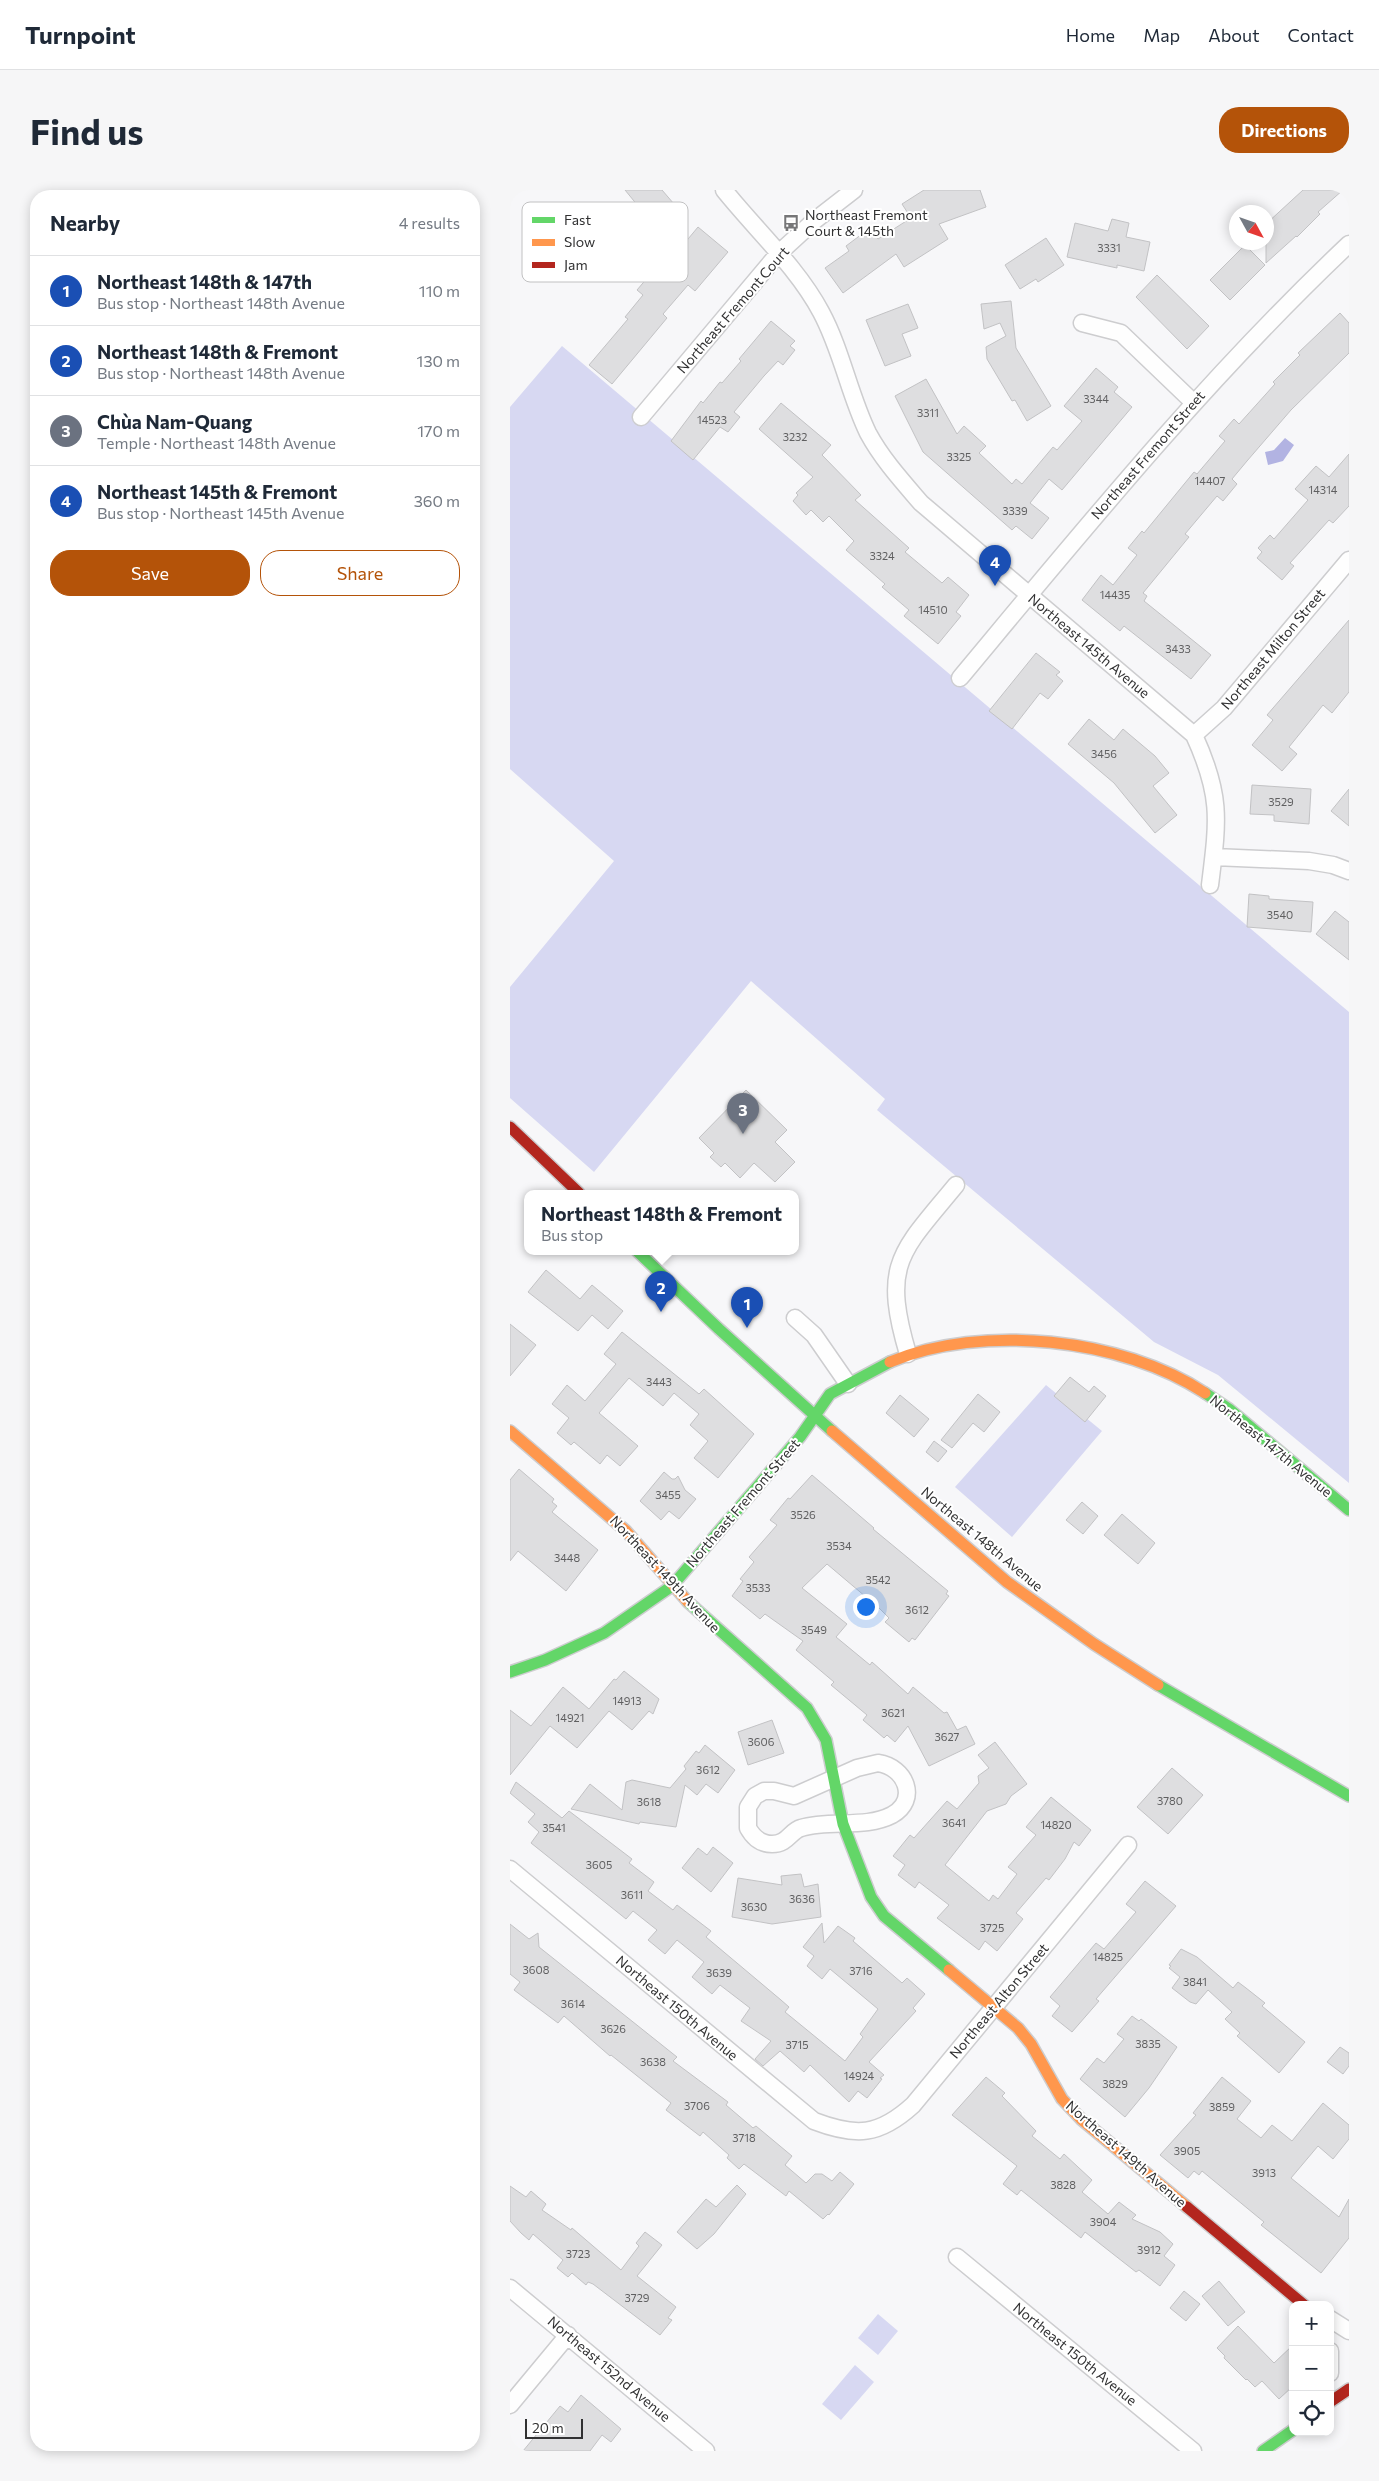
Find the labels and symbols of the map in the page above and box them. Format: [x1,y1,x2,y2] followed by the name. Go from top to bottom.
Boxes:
[522,202,688,282] legend
[1229,205,1274,250] north arrow
[805,206,928,239] place label: Northeast Fremont Court & 145th
[564,211,591,228] text: Fast
[781,213,801,233] bus stop icon: Northeast Fremont Court & 145th
[564,233,595,250] text: Slow
[1097,241,1121,254] house number: 3331
[673,243,792,377] street label: Northeast Fremont Court
[564,256,588,273] text: Jam
[1087,387,1208,522] street label: Northeast Fremont Street
[1083,392,1109,405] house number: 3344
[917,406,939,419] house number: 3311
[697,413,727,426] house number: 14523
[783,430,807,443] house number: 3232
[947,450,971,463] house number: 3325
[1195,474,1226,487] house number: 14407
[1309,483,1338,496] house number: 14314
[1002,504,1028,517] house number: 3339
[979,545,1011,586] pin: 4
[869,549,895,562] house number: 3324
[1217,585,1328,713] street label: Northeast Milton Street
[1100,588,1130,601] house number: 14435
[1025,590,1153,701] street label: Northeast 145th Avenue
[918,603,948,616] house number: 14510
[1165,642,1191,655] house number: 3433
[1091,747,1117,760] house number: 3456
[1268,795,1294,808] house number: 3529
[1267,908,1293,921] house number: 3540
[727,1093,759,1134] pin: 3
[645,1271,677,1312] pin: 2
[731,1287,763,1328] pin: 1
[646,1375,672,1388] house number: 3443
[1207,1391,1336,1500] street label: Northeast 147th Avenue
[682,1435,803,1570] street label: Northeast Fremont Street
[918,1483,1047,1595] street label: Northeast 148th Avenue
[655,1488,681,1501] house number: 3455
[790,1508,816,1521] house number: 3526
[607,1512,724,1636] street label: Northeast 149th Avenue
[826,1539,852,1552] house number: 3534
[554,1551,580,1564] house number: 3448
[865,1573,891,1586] house number: 3542
[745,1581,771,1594] house number: 3533
[853,1594,879,1620] your location
[905,1603,929,1616] house number: 3612
[801,1623,827,1636] house number: 3549
[613,1694,641,1707] house number: 14913
[881,1706,905,1719] house number: 3621
[556,1711,584,1724] house number: 14921
[935,1730,960,1743] house number: 3627
[748,1735,775,1748] house number: 3606
[696,1763,720,1776] house number: 3612
[1157,1794,1183,1807] house number: 3780
[637,1795,661,1808] house number: 3618
[942,1816,966,1829] house number: 3641
[1040,1818,1072,1831] house number: 14820
[542,1821,566,1834] house number: 3541
[586,1858,612,1871] house number: 3605
[621,1888,643,1901] house number: 3611
[789,1892,815,1905] house number: 3636
[741,1900,767,1913] house number: 3630
[980,1921,1004,1934] house number: 3725
[945,1939,1052,2062] street label: Northeast Alton Street
[1093,1950,1123,1963] house number: 14825
[613,1952,742,2064] street label: Northeast 150th Avenue
[523,1963,550,1976] house number: 3608
[849,1964,873,1977] house number: 3716
[706,1966,732,1979] house number: 3639
[1183,1975,1207,1988] house number: 3841
[561,1997,586,2010] house number: 3614
[600,2022,626,2035] house number: 3626
[1135,2037,1161,2050] house number: 3835
[785,2038,809,2051] house number: 3715
[640,2055,666,2068] house number: 3638
[844,2069,875,2082] house number: 14924
[1102,2077,1128,2090] house number: 3829
[1063,2097,1190,2210] street label: Northeast 149th Avenue
[684,2099,710,2112] house number: 3706
[1209,2100,1235,2113] house number: 3859
[732,2131,756,2144] house number: 3718
[1174,2144,1200,2157] house number: 3905
[1252,2166,1276,2179] house number: 3913
[1050,2178,1076,2191] house number: 3828
[1090,2215,1117,2228] house number: 3904
[1137,2243,1161,2256] house number: 3912
[566,2247,590,2260] house number: 3723
[625,2291,650,2304] house number: 3729
[1010,2299,1141,2409] street label: Northeast 150th Avenue
[544,2312,674,2425] street label: Northeast 152nd Avenue
[525,2416,582,2439] scale bar

